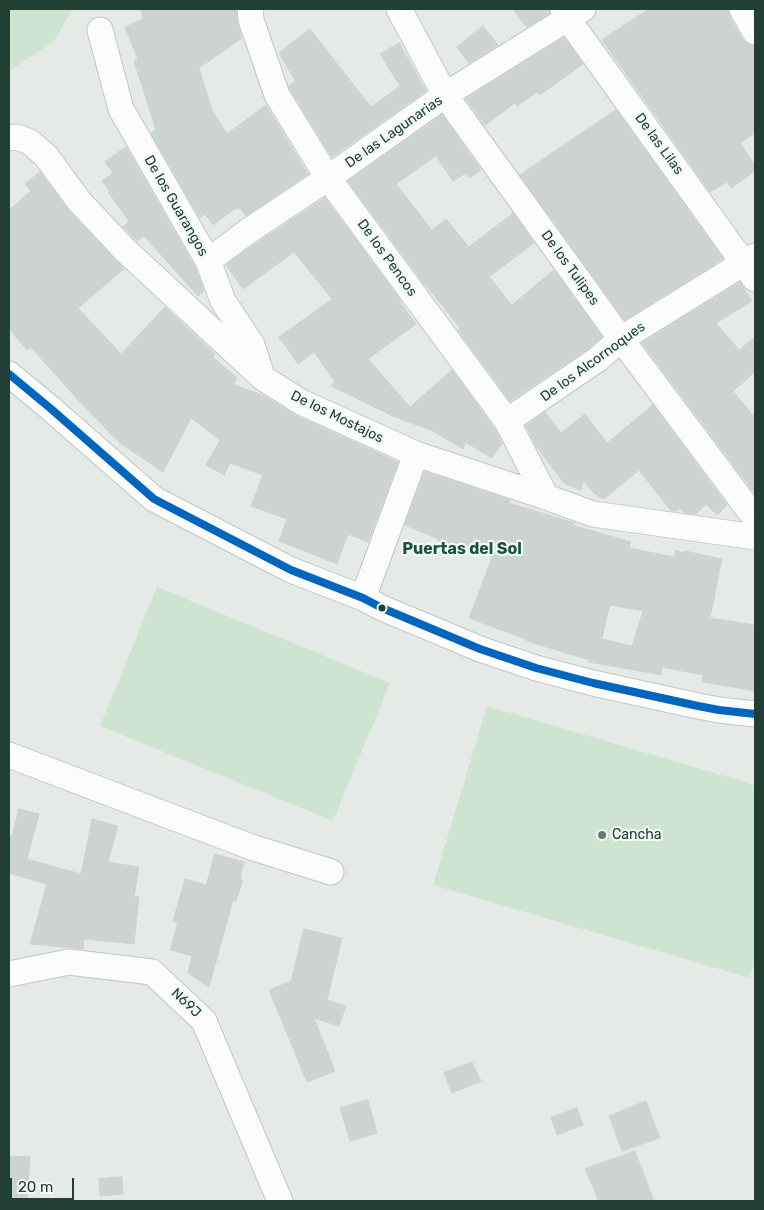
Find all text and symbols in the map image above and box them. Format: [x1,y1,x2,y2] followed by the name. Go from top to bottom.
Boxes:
[342,92,446,172] street label: De las Lagunarias
[631,110,687,178] street label: De las Lilas
[140,153,212,259] street label: De los Guarangos
[353,216,421,300] street label: De los Pencos
[537,227,603,309] street label: De los Tulipes
[537,318,649,406] street label: De los Alcornoques
[288,387,386,447] street label: De los Mostajos
[402,539,522,559] district label: Puertas del Sol
[377,603,387,613] unlabelled marker
[612,827,662,843] place label: Cancha
[596,829,608,841] marker: Cancha
[167,985,205,1021] street label: N69J
[12,1168,76,1200] scale bar
[18,1178,53,1196] text: 20 m

